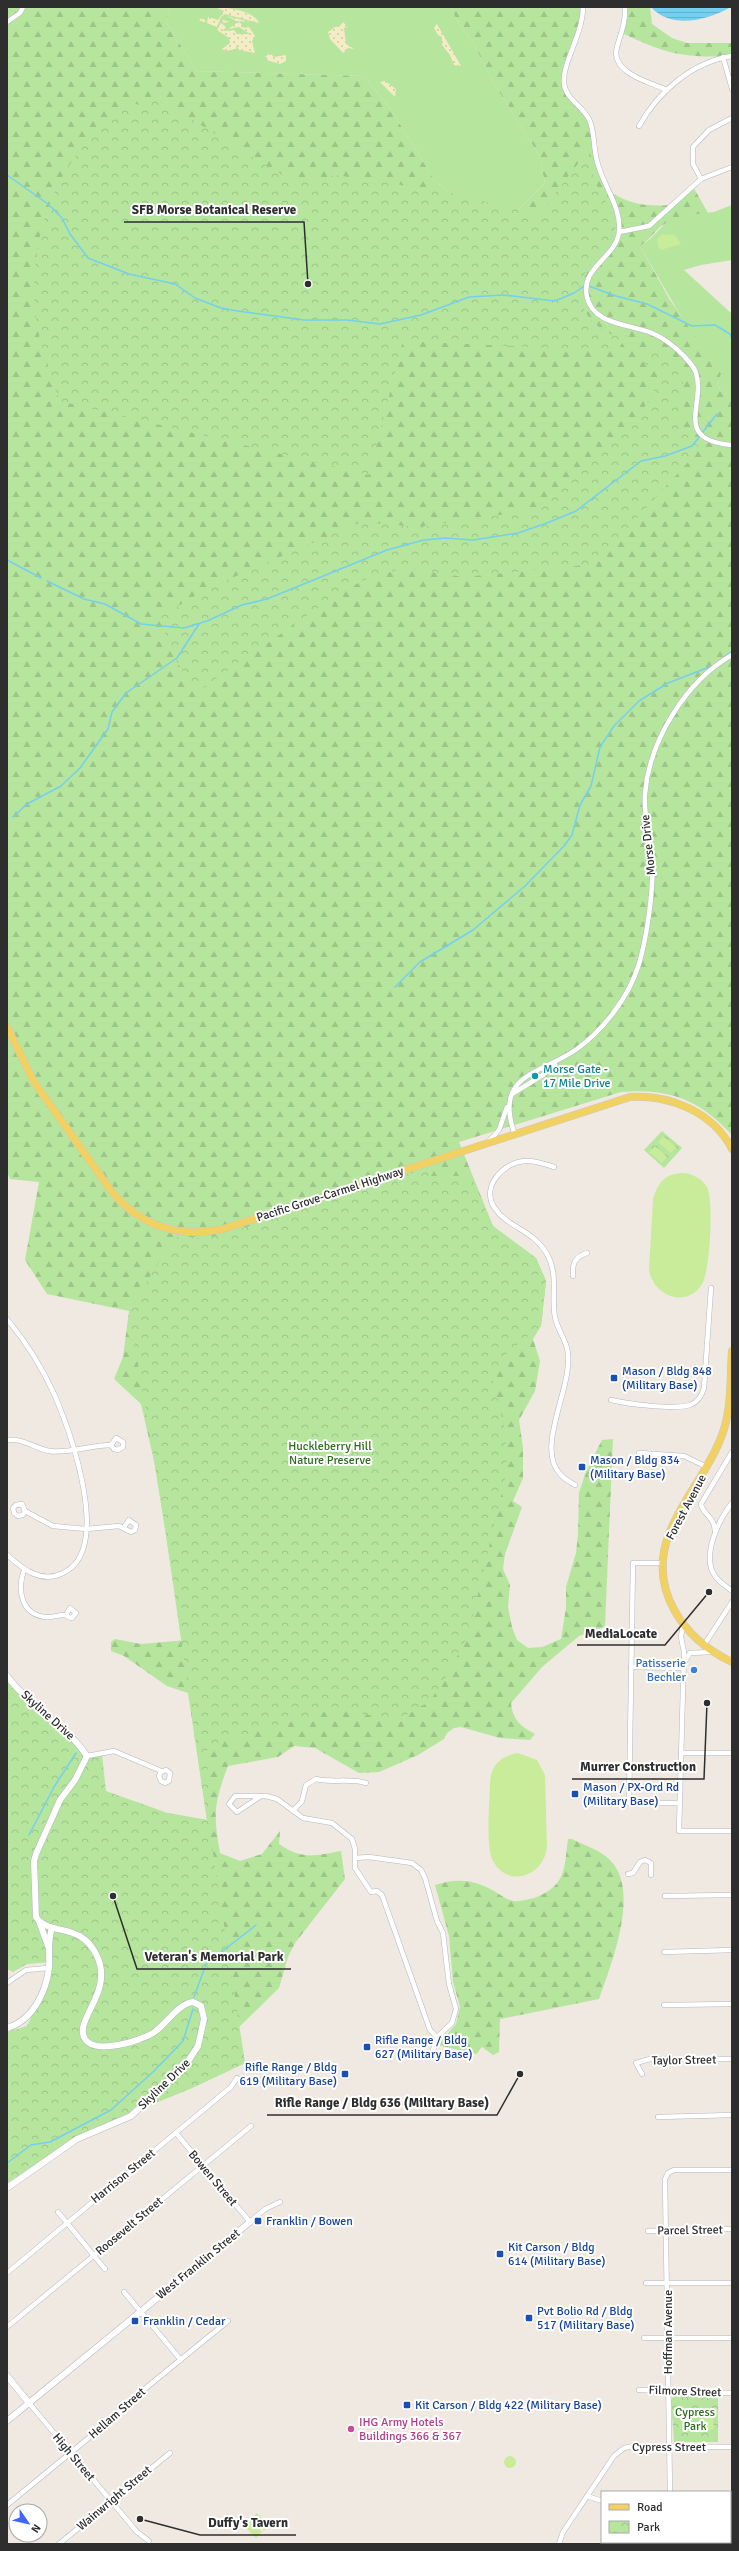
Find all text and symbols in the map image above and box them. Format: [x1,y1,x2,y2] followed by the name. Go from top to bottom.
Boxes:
[124,197,304,222] callout: SFB Morse Botanical Reserve
[132,202,297,218] text: SFB Morse Botanical Reserve
[638,814,659,876] street label: Morse Drive
[543,1062,610,1091] place label: Morse Gate - 17 Mile Drive
[530,1071,540,1081] marker: Morse Gate - 17 Mile Drive
[255,1163,406,1225] street label: Pacific Grove-Carmel Highway
[622,1364,712,1393] place label: Mason / Bldg 848 (Military Base)
[609,1373,619,1383] marker: Mason / Bldg 848 (Military Base)
[288,1439,372,1468] park label: Huckleberry Hill Nature Preserve
[590,1453,680,1482] place label: Mason / Bldg 834 (Military Base)
[577,1462,587,1472] marker: Mason / Bldg 834 (Military Base)
[663,1472,710,1543] street label: Forest Avenue
[577,1620,665,1645] callout: MediaLocate
[585,1626,658,1642] text: MediaLocate
[636,1656,687,1685] place label: Patisserie Bechler
[689,1665,699,1675] marker: Patisserie Bechler
[18,1687,78,1743] street label: Skyline Drive
[572,1754,704,1779] callout: Murrer Construction
[580,1759,696,1775] text: Murrer Construction
[583,1780,679,1809] place label: Mason / PX-Ord Rd (Military Base)
[570,1789,580,1799] marker: Mason / PX-Ord Rd (Military Base)
[137,1944,291,1969] callout: Veteran's Memorial Park
[145,1949,284,1965] text: Veteran's Memorial Park
[375,2033,473,2062] place label: Rifle Range / Bldg 627 (Military Base)
[362,2042,372,2052] marker: Rifle Range / Bldg 627 (Military Base)
[652,2052,716,2069] street label: Taylor Street
[135,2056,194,2113] street label: Skyline Drive
[240,2060,337,2089] place label: Rifle Range / Bldg 619 (Military Base)
[340,2069,350,2079] marker: Rifle Range / Bldg 619 (Military Base)
[267,2090,497,2115] callout: Rifle Range / Bldg 636 (Military Base)
[275,2095,489,2111] text: Rifle Range / Bldg 636 (Military Base)
[88,2146,159,2207] street label: Harrison Street
[185,2147,240,2209] street label: Bowen Street
[93,2194,166,2259] street label: Roosevelt Street
[266,2214,353,2229] place label: Franklin / Bowen
[253,2216,263,2226] marker: Franklin / Bowen
[657,2222,723,2239] street label: Parcel Street
[153,2226,243,2303] street label: West Franklin Street
[508,2240,606,2269] place label: Kit Carson / Bldg 614 (Military Base)
[495,2249,505,2259] marker: Kit Carson / Bldg 614 (Military Base)
[661,2290,676,2374] street label: Hoffman Avenue
[537,2304,635,2333] place label: Pvt Bolio Rd / Bldg 517 (Military Base)
[524,2313,534,2323] marker: Pvt Bolio Rd / Bldg 517 (Military Base)
[143,2314,226,2329] place label: Franklin / Cedar
[130,2316,140,2326] marker: Franklin / Cedar
[648,2383,722,2400] street label: Filmore Street
[86,2385,149,2442] street label: Hellam Street
[415,2398,602,2413] place label: Kit Carson / Bldg 422 (Military Base)
[402,2400,412,2410] marker: Kit Carson / Bldg 422 (Military Base)
[675,2405,715,2434] park label: Cypress Park
[359,2415,461,2444] place label: IHG Army Hotels Buildings 366 & 367
[346,2424,356,2434] marker: IHG Army Hotels Buildings 366 & 367
[49,2430,98,2484] street label: High Street
[632,2440,706,2455] street label: Cypress Street
[74,2463,155,2534] street label: Wainwright Street
[601,2491,731,2543] legend
[637,2500,663,2515] text: Road
[8,2503,48,2543] north arrow
[200,2510,296,2535] callout: Duffy's Tavern
[208,2515,288,2531] text: Duffy's Tavern
[637,2520,660,2535] text: Park
[28,2522,43,2535] text: N

